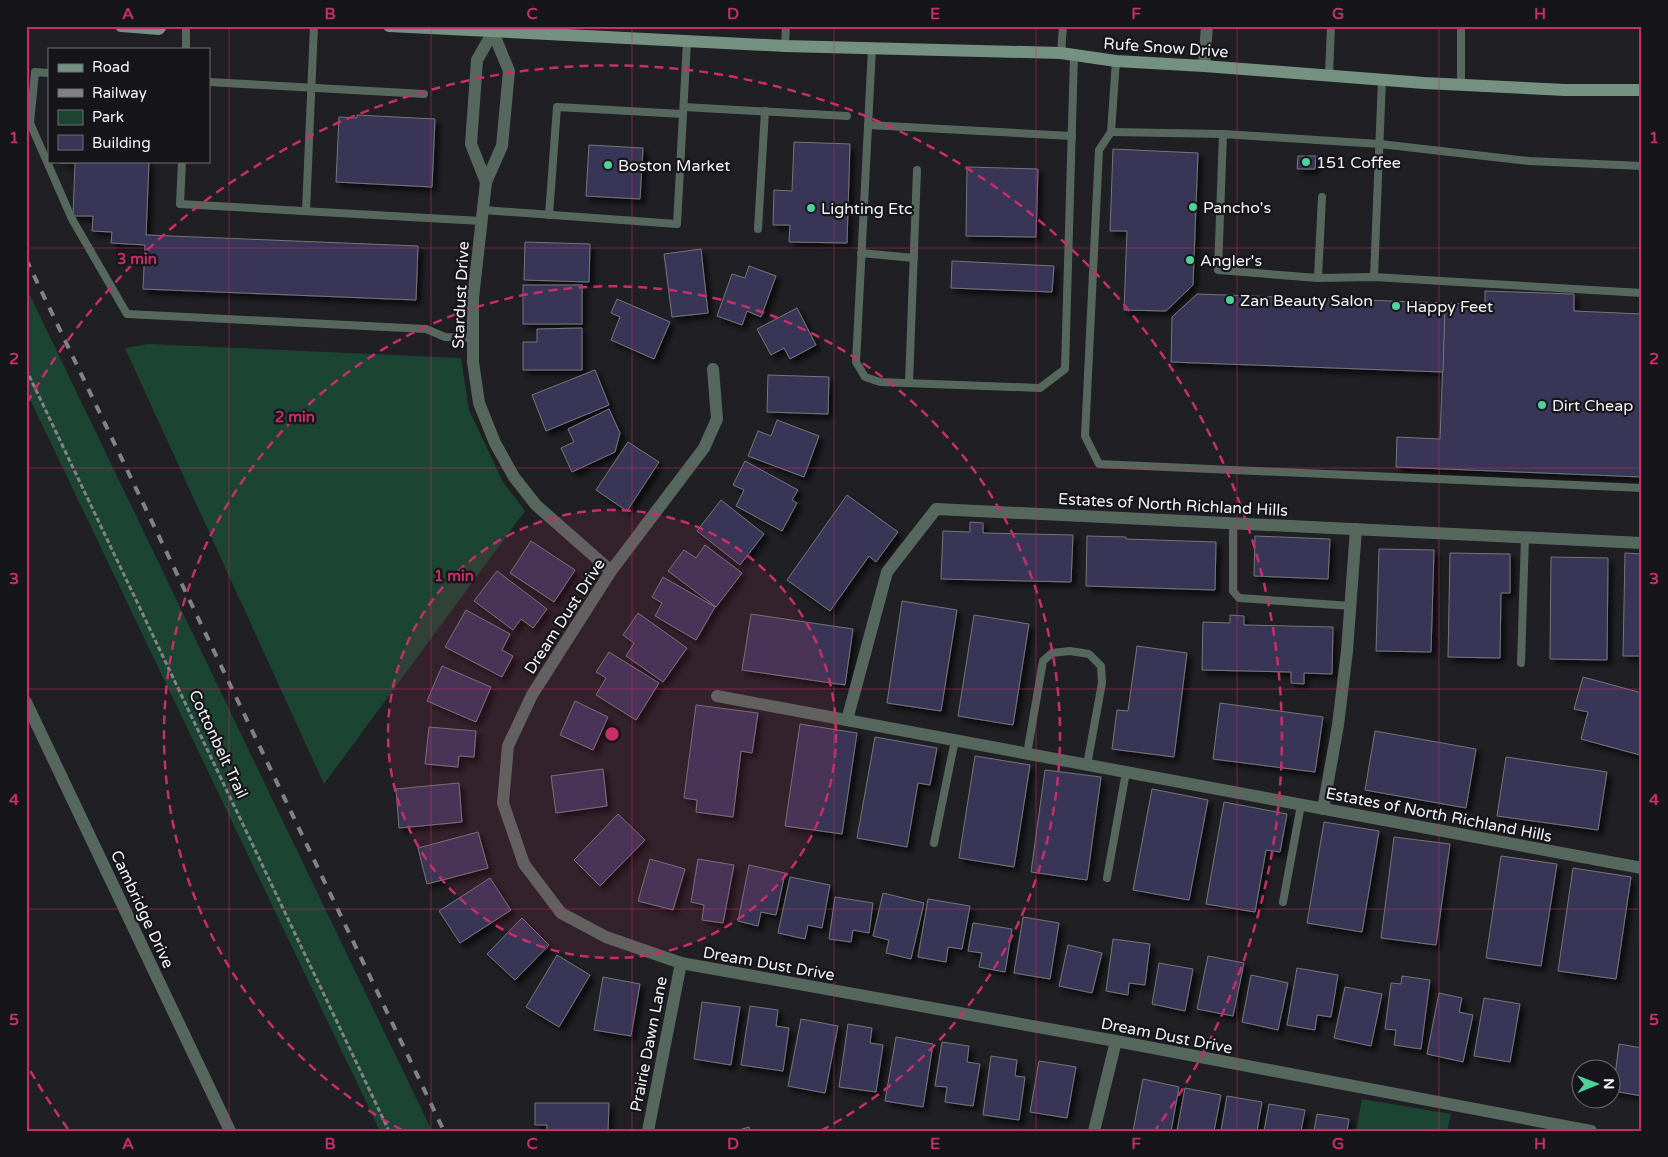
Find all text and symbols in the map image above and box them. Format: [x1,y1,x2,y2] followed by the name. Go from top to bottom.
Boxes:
[122,4,134,24] text: A
[324,4,336,24] text: B
[526,4,538,24] text: C
[727,4,739,24] text: D
[930,4,940,24] text: E
[1131,4,1141,24] text: F
[1332,4,1344,24] text: G
[1534,4,1546,24] text: H
[1103,34,1229,62] street label: Rufe Snow Drive
[48,48,210,162] legend
[92,58,130,76] text: Road
[92,84,147,102] text: Railway
[92,108,124,126] text: Park
[9,128,19,148] text: 1
[1649,128,1659,148] text: 1
[92,134,151,152] text: Building
[1316,153,1401,173] place label: 151 Coffee
[618,156,730,176] place label: Boston Market
[1300,156,1312,168] marker: 151 Coffee
[602,159,614,171] marker: Boston Market
[1203,198,1271,218] place label: Pancho's
[821,199,912,219] place label: Lighting Etc
[1187,201,1199,213] marker: Pancho's
[805,202,817,214] marker: Lighting Etc
[448,241,474,349] street label: Stardust Drive
[117,250,157,268] text: 3 min
[1200,251,1262,271] place label: Angler's
[1184,254,1196,266] marker: Angler's
[1240,291,1373,311] place label: Zan Beauty Salon
[1224,294,1236,306] marker: Zan Beauty Salon
[1406,297,1493,317] place label: Happy Feet
[1390,300,1402,312] marker: Happy Feet
[9,349,19,369] text: 2
[1649,349,1659,369] text: 2
[1552,396,1633,416] place label: Dirt Cheap
[1536,399,1548,411] marker: Dirt Cheap
[275,408,315,426] text: 2 min
[1058,489,1288,521] street label: Estates of North Richland Hills
[520,555,610,678] street label: Dream Dust Drive
[434,567,474,585] text: 1 min
[9,569,19,589] text: 3
[1649,569,1659,589] text: 3
[184,687,252,802] street label: Cottonbelt Trail
[603,725,621,743] centre of rings
[1324,783,1554,847] street label: Estates of North Richland Hills
[9,790,19,810] text: 4
[1649,790,1659,810] text: 4
[106,847,178,972] street label: Cambridge Drive
[701,943,836,985] street label: Dream Dust Drive
[626,975,672,1114] street label: Prairie Dawn Lane
[9,1010,19,1030] text: 5
[1649,1010,1659,1030] text: 5
[1099,1013,1234,1059] street label: Dream Dust Drive
[1570,1060,1620,1110] north arrow
[1600,1078,1617,1090] text: N
[122,1134,134,1154] text: A
[324,1134,336,1154] text: B
[526,1134,538,1154] text: C
[727,1134,739,1154] text: D
[930,1134,940,1154] text: E
[1131,1134,1141,1154] text: F
[1332,1134,1344,1154] text: G
[1534,1134,1546,1154] text: H

